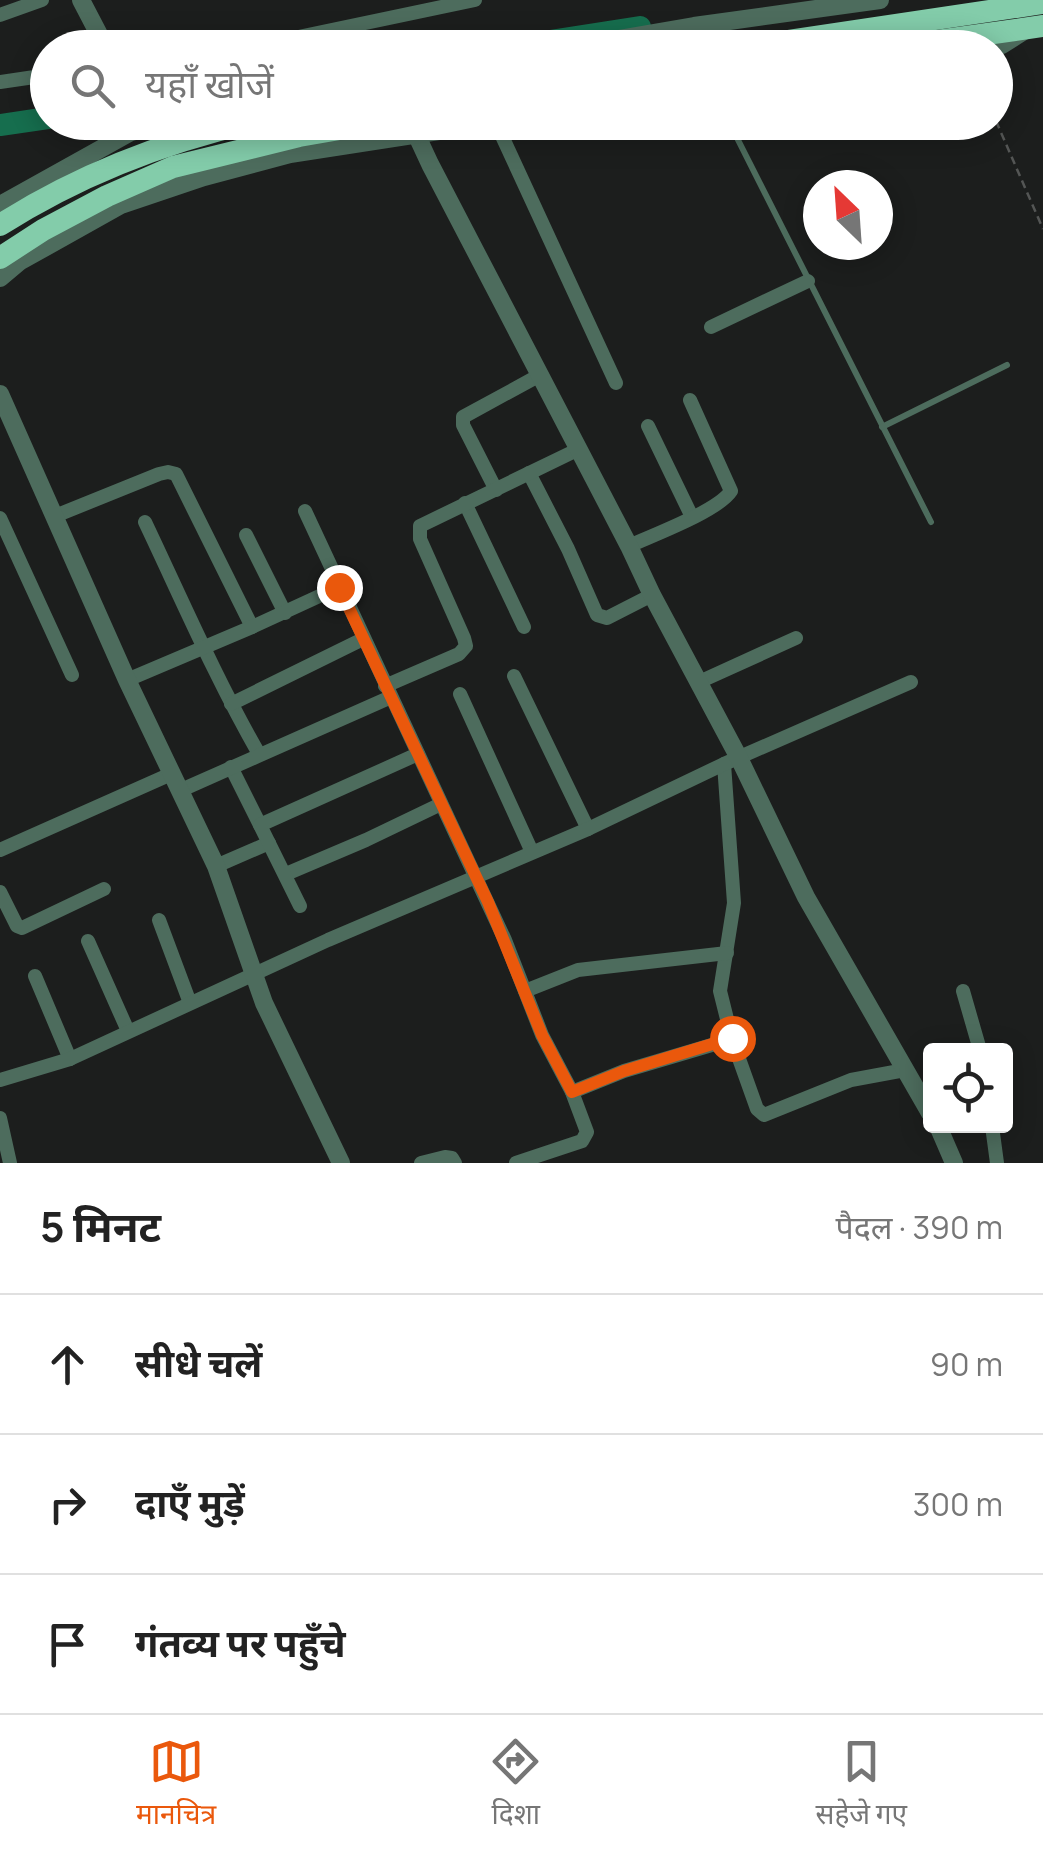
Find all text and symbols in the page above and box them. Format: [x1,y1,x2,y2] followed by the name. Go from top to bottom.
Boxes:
[30,30,1013,140] search box
[145,57,274,109] text: यहाँ खोजें
[65,58,120,113] icon: search
[803,170,893,260] north arrow
[317,565,363,611] route end
[710,1016,756,1062] route start
[923,1043,1013,1133] map controls
[923,1043,1013,1133] button: locate
[40,1197,161,1255] text: 5 मिनट
[835,1205,1003,1249] text: पैदल · 390 m
[135,1336,262,1388] text: सीधे चलें
[40,1337,95,1392] icon: ahead
[930,1342,1003,1386] text: 90 m
[135,1476,245,1528] text: दाएँ मुड़ें
[40,1477,95,1532] icon: right
[913,1482,1003,1526] text: 300 m
[135,1616,346,1668] text: गंतव्य पर पहुँचे
[40,1617,95,1672] icon: arrive
[136,1734,216,1835] tab: मानचित्र
[488,1734,543,1835] tab: दिशा
[815,1734,907,1835] tab: सहेजे गए

